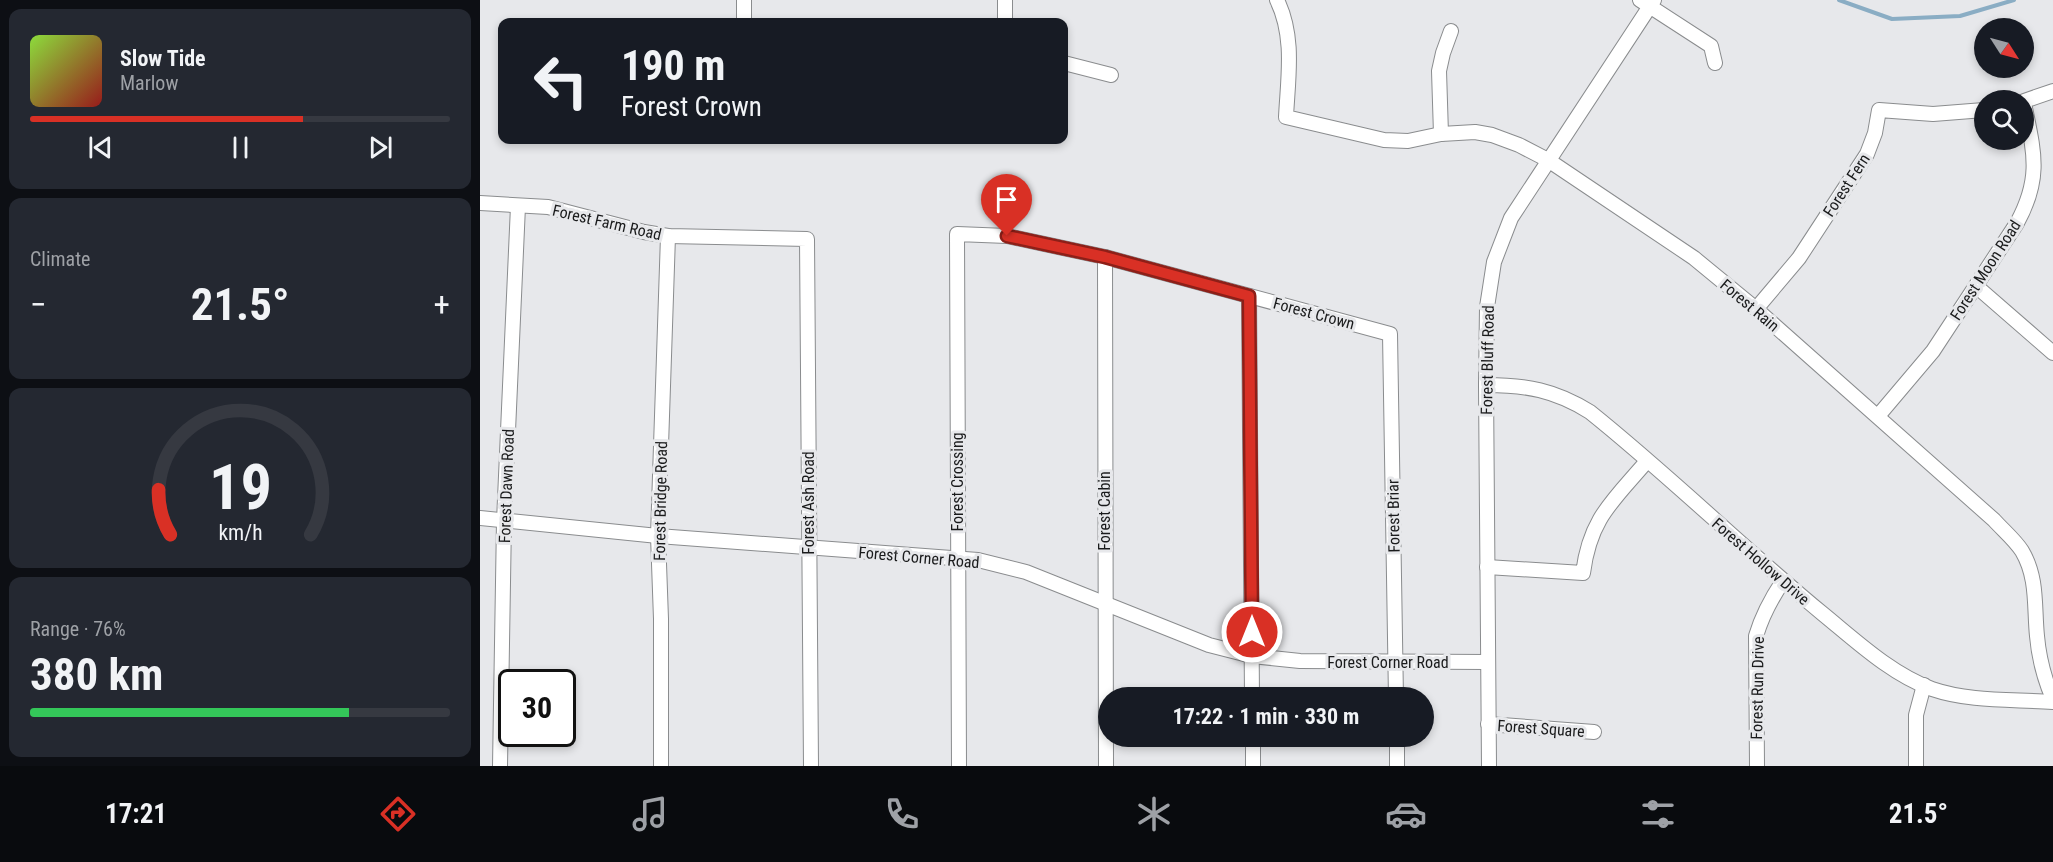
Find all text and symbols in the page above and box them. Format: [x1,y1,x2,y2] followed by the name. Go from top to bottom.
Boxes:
[1974,18,2034,78] north arrow
[1974,18,2034,150] map controls
[621,41,726,90] text: 190 m
[522,42,600,120] icon: left
[120,46,206,71] text: Slow Tide
[120,71,178,95] text: Marlow
[1974,90,2034,150] button: search
[621,91,762,123] text: Forest Crown
[84,131,117,164] icon: previous
[224,131,257,164] icon: pause
[364,131,397,164] icon: next
[1819,150,1874,220] street label: Forest Fern
[981,174,1032,236] pin
[990,183,1023,216] icon: arrive
[551,201,663,244] street label: Forest Farm Road
[1946,217,2025,324] street label: Forest Moon Road
[30,247,90,271] text: Climate
[1716,275,1783,336] street label: Forest Rain
[191,278,289,331] text: 21.5°
[30,285,47,324] text: −
[434,285,450,324] text: +
[1271,294,1357,333] street label: Forest Crown
[1477,305,1498,415] street label: Forest Bluff Road
[495,429,518,543] street label: Forest Dawn Road
[948,432,967,532] street label: Forest Crossing
[650,441,671,561] street label: Forest Bridge Road
[208,451,272,524] text: 19
[799,451,818,555] street label: Forest Ash Road
[1095,471,1114,551] street label: Forest Cabin
[1383,479,1404,553] street label: Forest Briar
[1708,514,1813,609] street label: Forest Hollow Drive
[218,520,262,545] text: km/h
[858,543,980,572] street label: Forest Corner Road
[1220,600,1284,664] position arrow
[30,617,126,641] text: Range · 76%
[1747,636,1768,740] street label: Forest Run Drive
[30,648,163,701] text: 380 km
[1327,653,1449,672] street label: Forest Corner Road
[498,669,576,747] speed limit sign: 30
[1173,704,1359,729] text: 17:22 · 1 min · 330 m
[1497,716,1585,741] street label: Forest Square
[377,793,419,835] icon: directions
[629,793,671,835] icon: music
[881,793,923,835] icon: phone
[1133,793,1175,835] icon: climate
[1385,793,1427,835] icon: car
[1637,793,1679,835] icon: filters
[105,798,167,830] text: 17:21
[1889,798,1948,830] text: 21.5°

